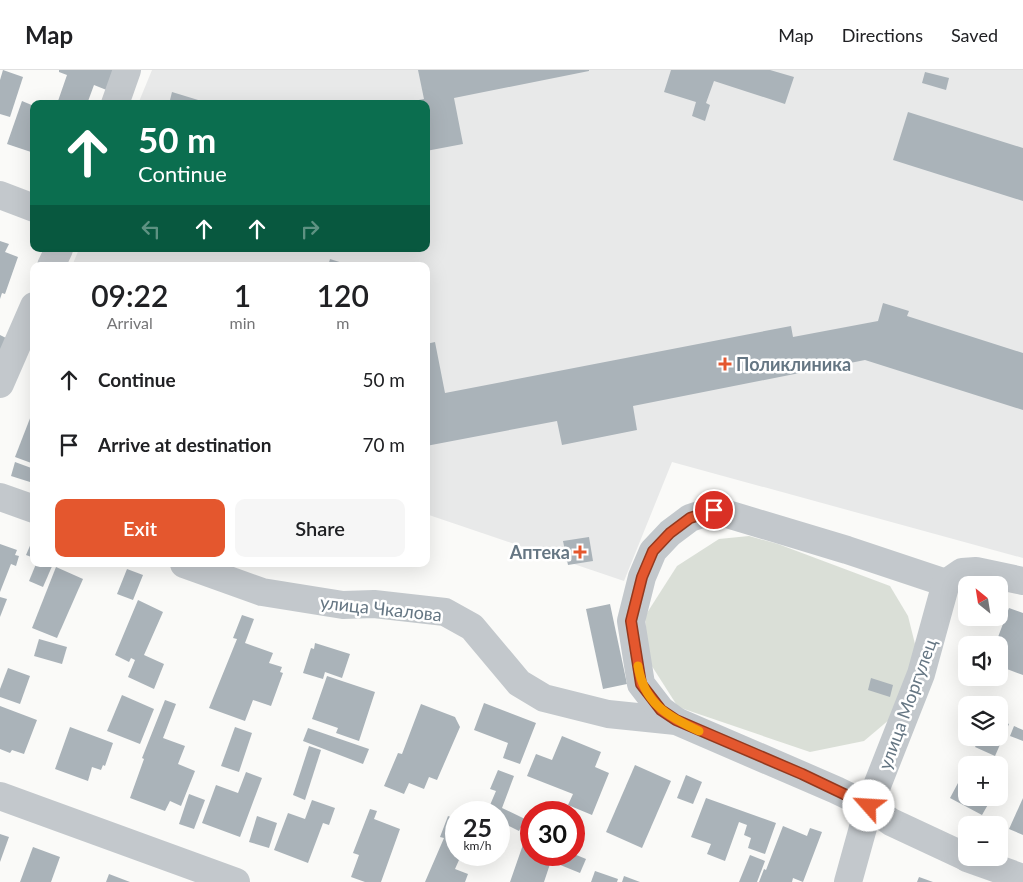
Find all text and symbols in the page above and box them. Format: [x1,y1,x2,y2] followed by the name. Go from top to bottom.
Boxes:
[25,20,73,49] text: Map
[778,24,814,46] text: Map
[842,24,923,46] text: Directions
[951,24,998,46] text: Saved
[138,118,216,160] text: 50 m
[55,120,120,185] icon: ahead
[138,160,227,187] text: Continue
[137,215,165,243] icon: left
[190,215,218,243] icon: ahead
[243,215,271,243] icon: ahead
[296,215,324,243] icon: right
[91,277,168,313] text: 09:22
[234,277,251,313] text: 1
[317,277,369,313] text: 120
[107,313,153,332] text: Arrival
[230,313,255,332] text: min
[336,313,349,332] text: m
[736,353,851,375] place label: Поликлиника
[718,357,732,371] marker: Поликлиника
[55,366,83,394] icon: ahead
[98,368,176,391] text: Continue
[362,368,405,391] text: 50 m
[55,431,83,459] icon: arrive
[98,433,271,456] text: Arrive at destination
[362,433,405,456] text: 70 m
[693,489,735,531] pin
[700,496,728,524] icon: arrive
[55,499,225,557] button: Exit
[235,499,405,557] button: Share
[509,541,570,563] place label: Аптека
[574,546,586,558] marker: Аптека
[958,576,1008,626] north arrow
[958,576,1008,866] map controls
[319,591,443,625] street label: улица Чкалова
[873,636,941,772] street label: улица Моргулец
[958,636,1008,686] button: sound
[958,696,1008,746] button: layers
[958,756,1008,806] button: +
[842,779,894,831] position arrow
[520,801,585,866] speed limit sign: 30
[463,812,492,842] text: 25
[958,816,1008,866] button: −
[463,838,492,853] text: km/h

